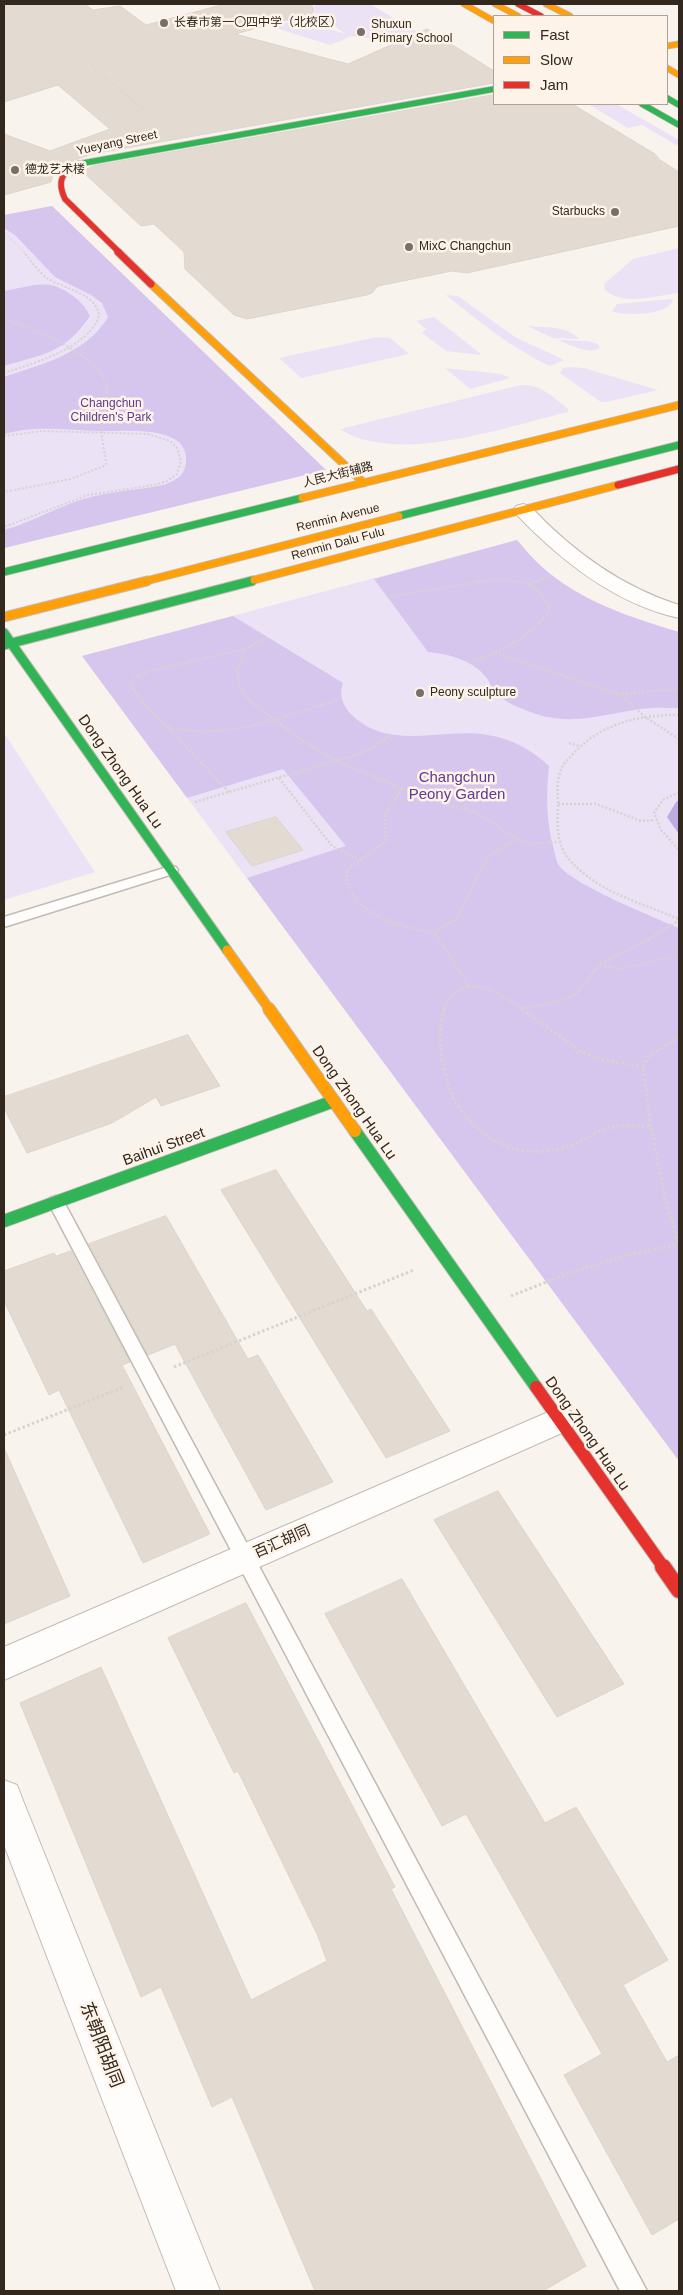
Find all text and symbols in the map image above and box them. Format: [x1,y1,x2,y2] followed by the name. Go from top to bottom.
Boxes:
[493,15,668,105] legend
[174,16,342,30] place label: 长春市第一〇四中学（北校区）
[158,17,170,29] marker: 长春市第一〇四中学（北校区）
[371,18,452,46] place label: Shuxun Primary School
[355,26,367,38] marker: Shuxun Primary School
[540,26,569,43] text: Fast
[540,51,573,68] text: Slow
[540,76,568,93] text: Jam
[75,127,159,159] street label: Yueyang Street
[25,163,85,177] place label: 德龙艺术楼
[9,164,21,176] marker: 德龙艺术楼
[552,205,605,219] place label: Starbucks
[609,206,621,218] marker: Starbucks
[419,240,511,254] place label: MixC Changchun
[403,241,415,253] marker: MixC Changchun
[71,397,151,425] park label: Changchun Children's Park
[301,459,375,491] street label: 人民大街辅路
[295,501,381,535] street label: Renmin Avenue
[290,525,386,563] street label: Renmin Dalu Fulu
[430,686,516,700] place label: Peony sculpture
[414,687,426,699] marker: Peony sculpture
[74,712,166,832] street label: Dong Zhong Hua Lu
[409,769,505,804] park label: Changchun Peony Garden
[308,1043,400,1163] street label: Dong Zhong Hua Lu
[121,1124,207,1170] street label: Baihui Street
[541,1374,633,1494] street label: Dong Zhong Hua Lu
[251,1522,313,1562] street label: 百汇胡同
[75,1999,127,2091] street label: 东朝阳胡同

